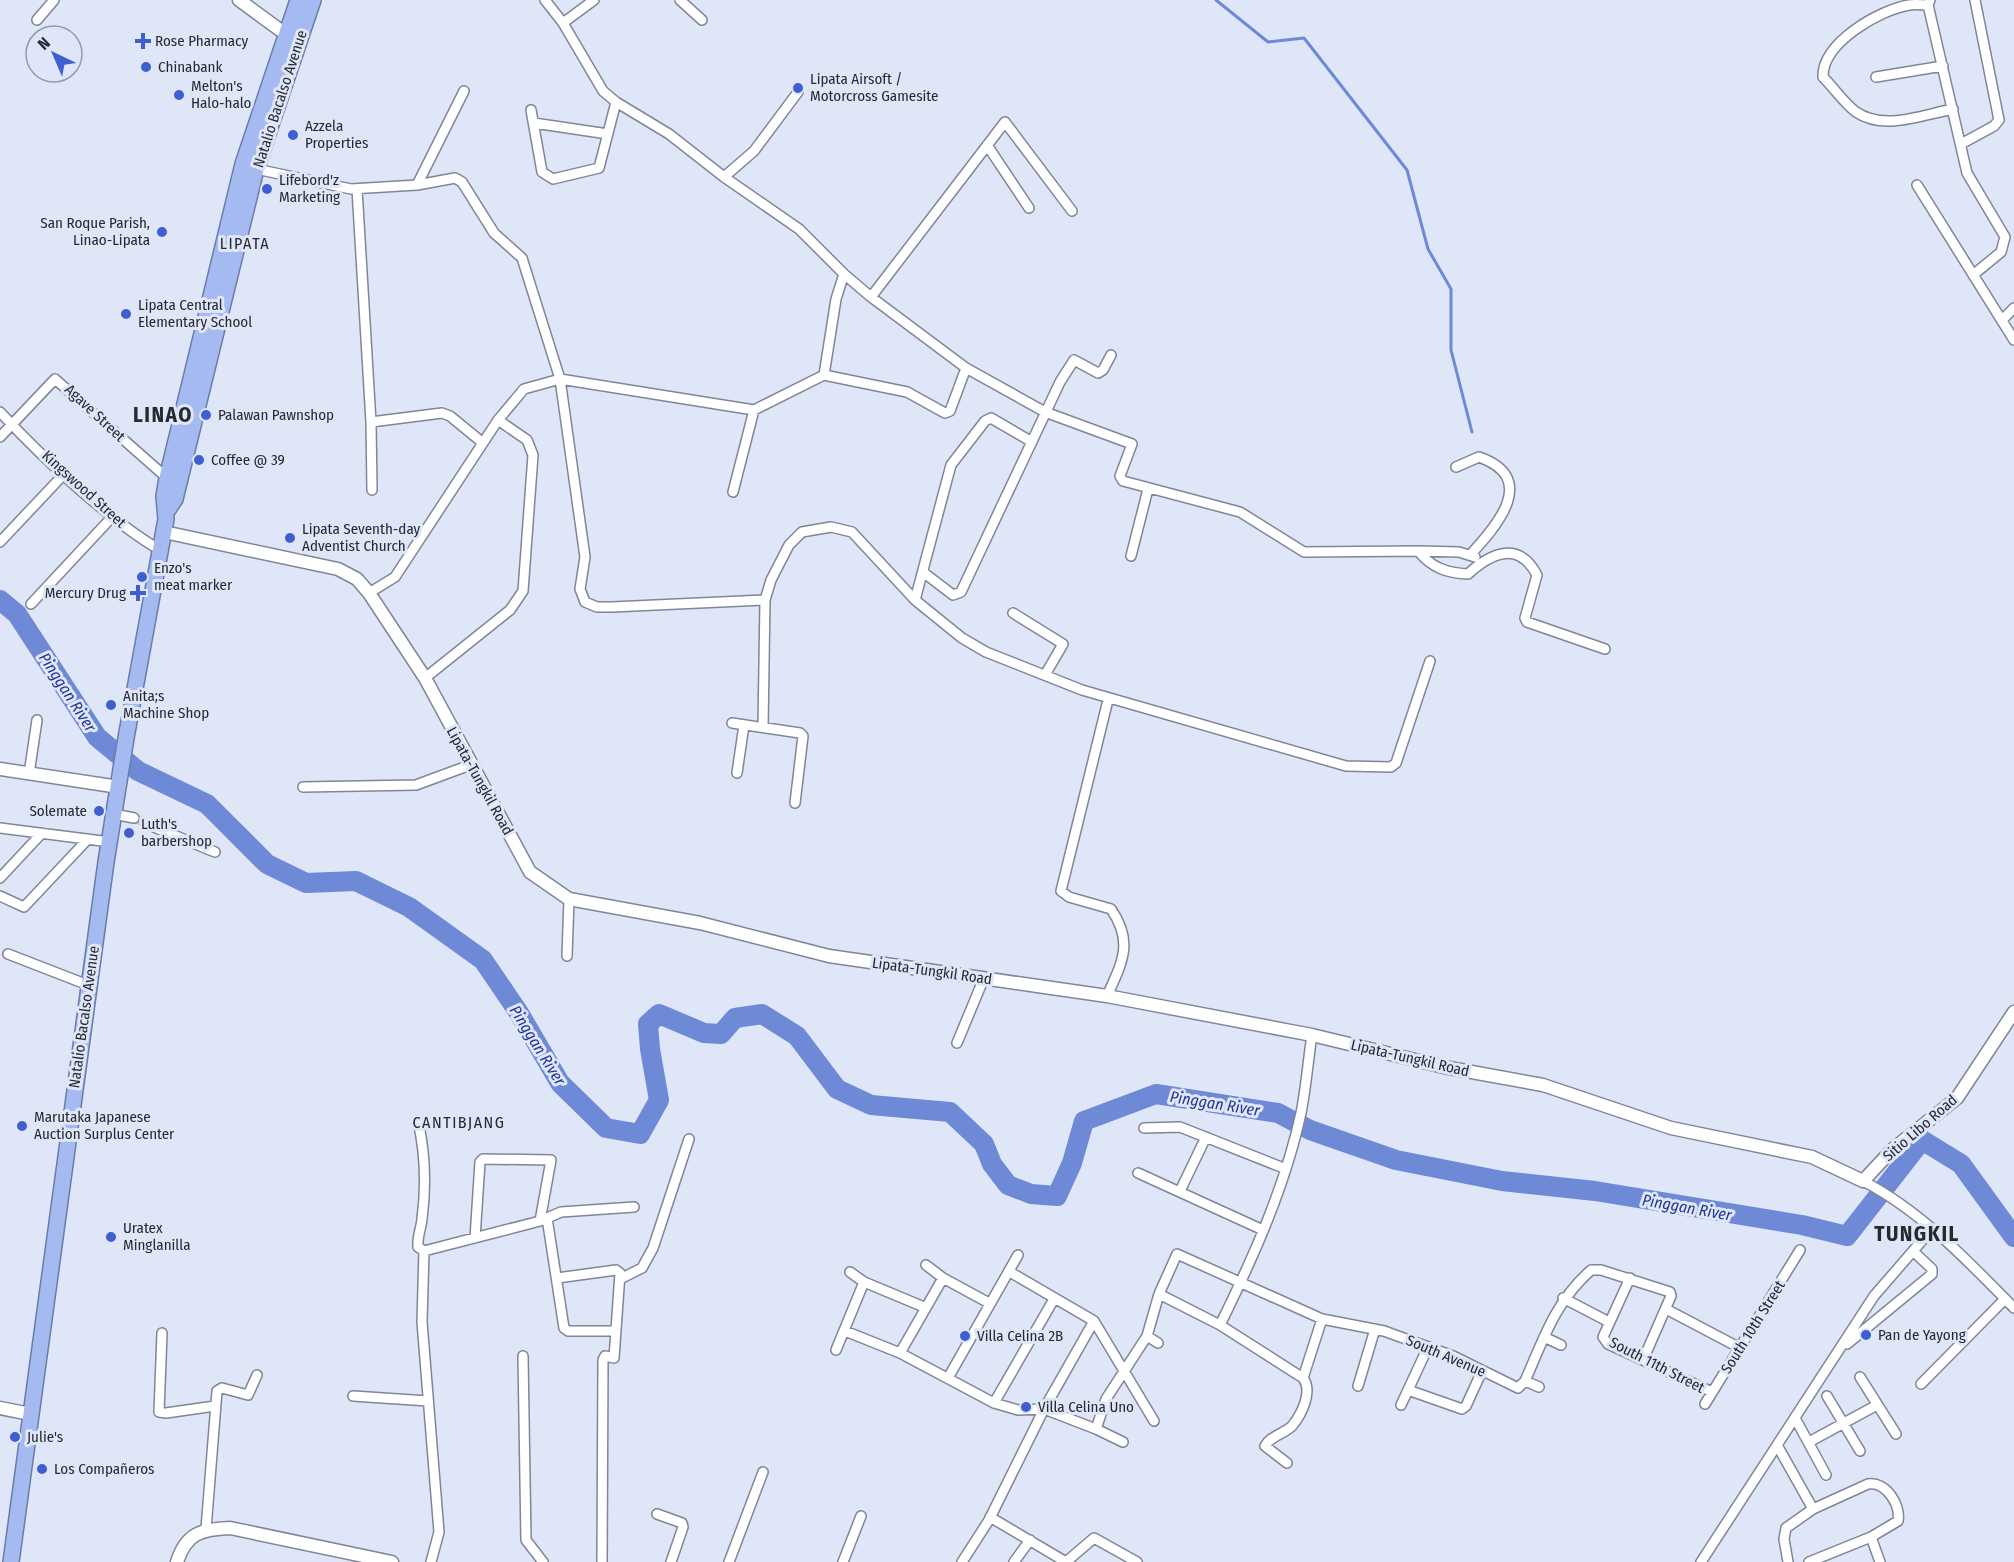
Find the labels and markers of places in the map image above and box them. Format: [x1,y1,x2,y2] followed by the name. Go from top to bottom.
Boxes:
[155,32,249,50] place label: Rose Pharmacy
[136,34,150,48] marker: Rose Pharmacy
[158,58,223,76] place label: Chinabank
[139,60,153,74] marker: Chinabank
[810,70,938,105] place label: Lipata Airsoft / Motorcross Gamesite
[191,77,252,112] place label: Melton's Halo-halo
[791,81,805,95] marker: Lipata Airsoft / Motorcross Gamesite
[172,88,186,102] marker: Melton's Halo-halo
[305,117,368,152] place label: Azzela Properties
[286,128,300,142] marker: Azzela Properties
[279,171,340,206] place label: Lifebord'z Marketing
[260,182,274,196] marker: Lifebord'z Marketing
[40,214,150,249] place label: San Roque Parish, Linao-Lipata
[155,225,169,239] marker: San Roque Parish, Linao-Lipata
[138,296,252,331] place label: Lipata Central Elementary School
[119,307,133,321] marker: Lipata Central Elementary School
[218,406,334,424] place label: Palawan Pawnshop
[199,408,213,422] marker: Palawan Pawnshop
[211,451,285,469] place label: Coffee @ 39
[192,453,206,467] marker: Coffee @ 39
[302,520,421,555] place label: Lipata Seventh-day Adventist Church
[283,531,297,545] marker: Lipata Seventh-day Adventist Church
[154,559,233,594] place label: Enzo's meat marker
[135,570,149,584] marker: Enzo's meat marker
[45,584,126,602] place label: Mercury Drug
[131,586,145,600] marker: Mercury Drug
[123,687,209,722] place label: Anita;s Machine Shop
[104,698,118,712] marker: Anita;s Machine Shop
[29,802,87,820] place label: Solemate
[92,804,106,818] marker: Solemate
[141,815,212,850] place label: Luth's barbershop
[122,826,136,840] marker: Luth's barbershop
[34,1108,175,1143] place label: Marutaka Japanese Auction Surplus Center
[15,1119,29,1133] marker: Marutaka Japanese Auction Surplus Center
[123,1219,191,1254] place label: Uratex Minglanilla
[104,1230,118,1244] marker: Uratex Minglanilla
[1878,1326,1966,1344] place label: Pan de Yayong
[977,1327,1063,1345] place label: Villa Celina 2B
[1859,1328,1873,1342] marker: Pan de Yayong
[958,1329,972,1343] marker: Villa Celina 2B
[1038,1398,1134,1416] place label: Villa Celina Uno
[1019,1400,1033,1414] marker: Villa Celina Uno
[27,1428,63,1446] place label: Julie's
[8,1430,22,1444] marker: Julie's
[54,1460,155,1478] place label: Los Compañeros
[35,1462,49,1476] marker: Los Compañeros

